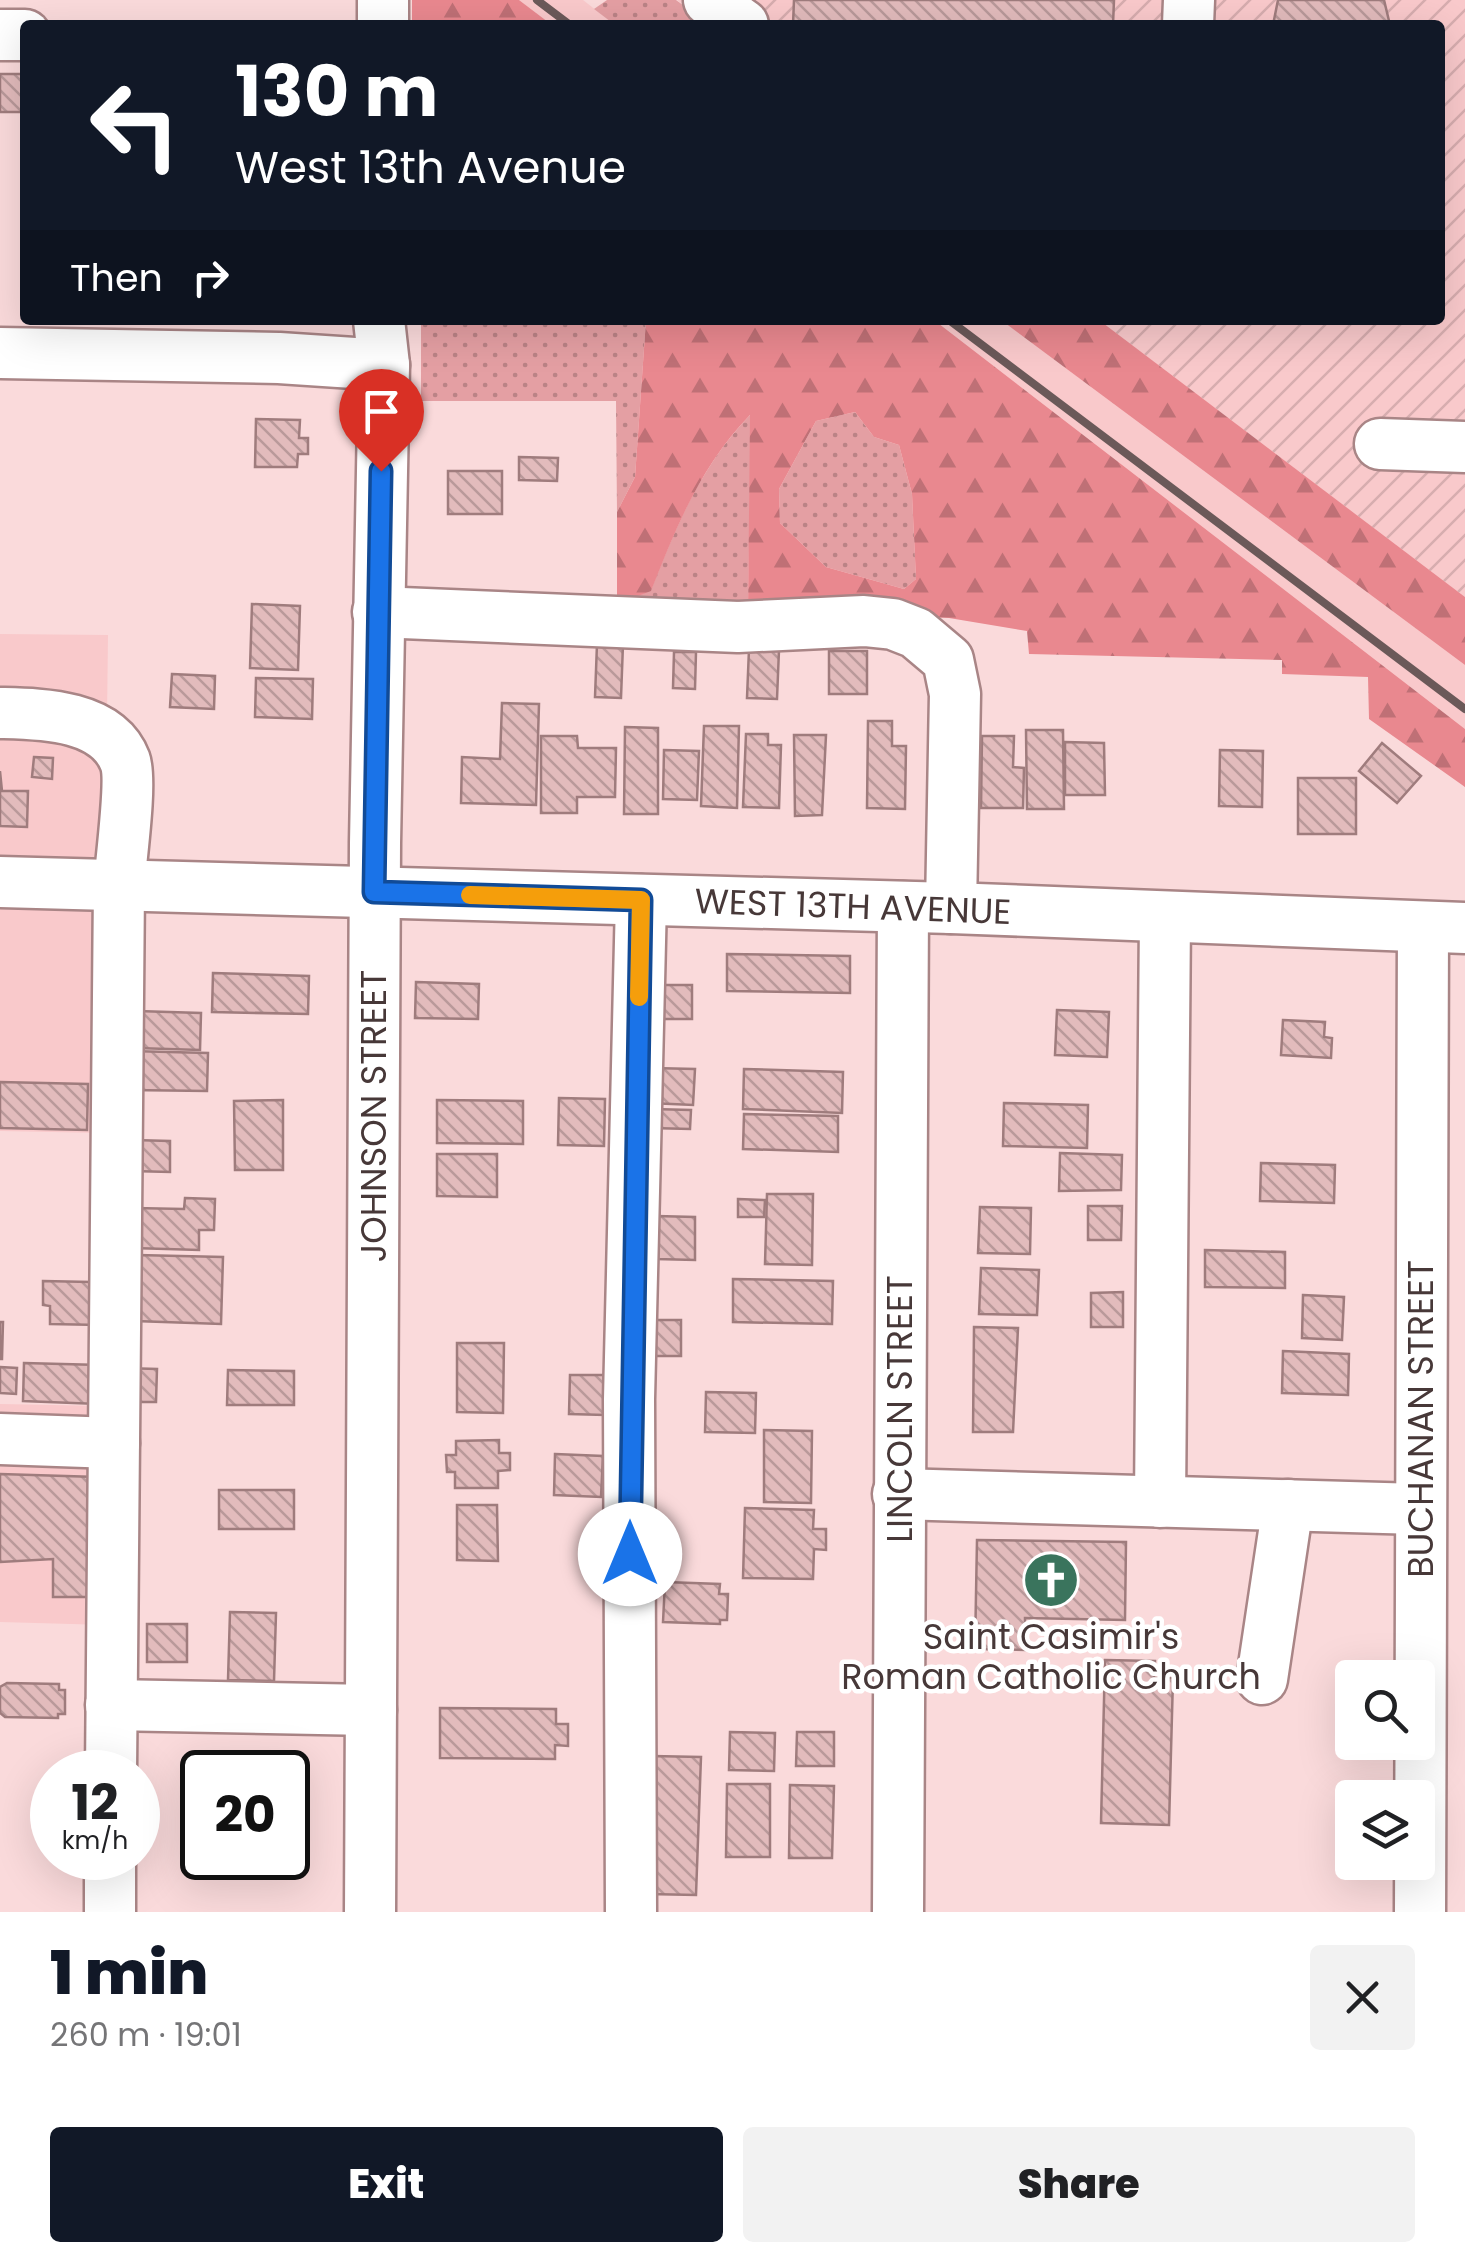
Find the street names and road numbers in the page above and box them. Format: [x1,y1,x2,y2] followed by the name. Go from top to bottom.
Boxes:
[694,876,1012,936] street label: WEST 13TH AVENUE
[349,970,398,1262] street label: JOHNSON STREET
[1396,1260,1445,1578] street label: BUCHANAN STREET
[875,1275,924,1543] street label: LINCOLN STREET

